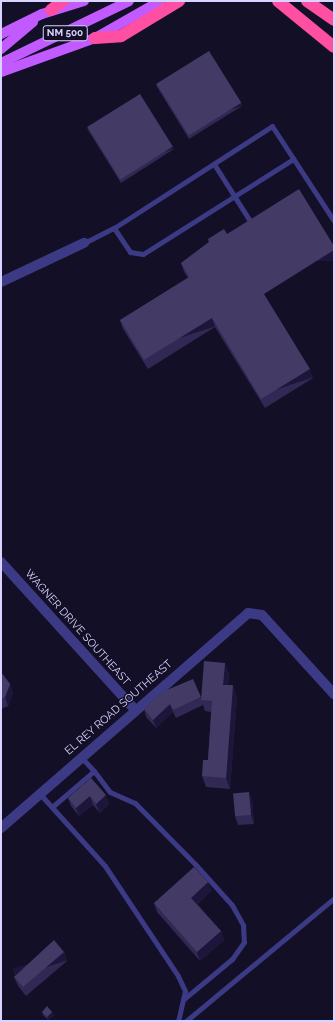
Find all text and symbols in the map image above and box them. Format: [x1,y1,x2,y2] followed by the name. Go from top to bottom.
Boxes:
[42,25,88,41] road number: NM 500
[21,567,133,689] street label: WAGNER DRIVE SOUTHEAST
[62,658,176,758] street label: EL REY ROAD SOUTHEAST

